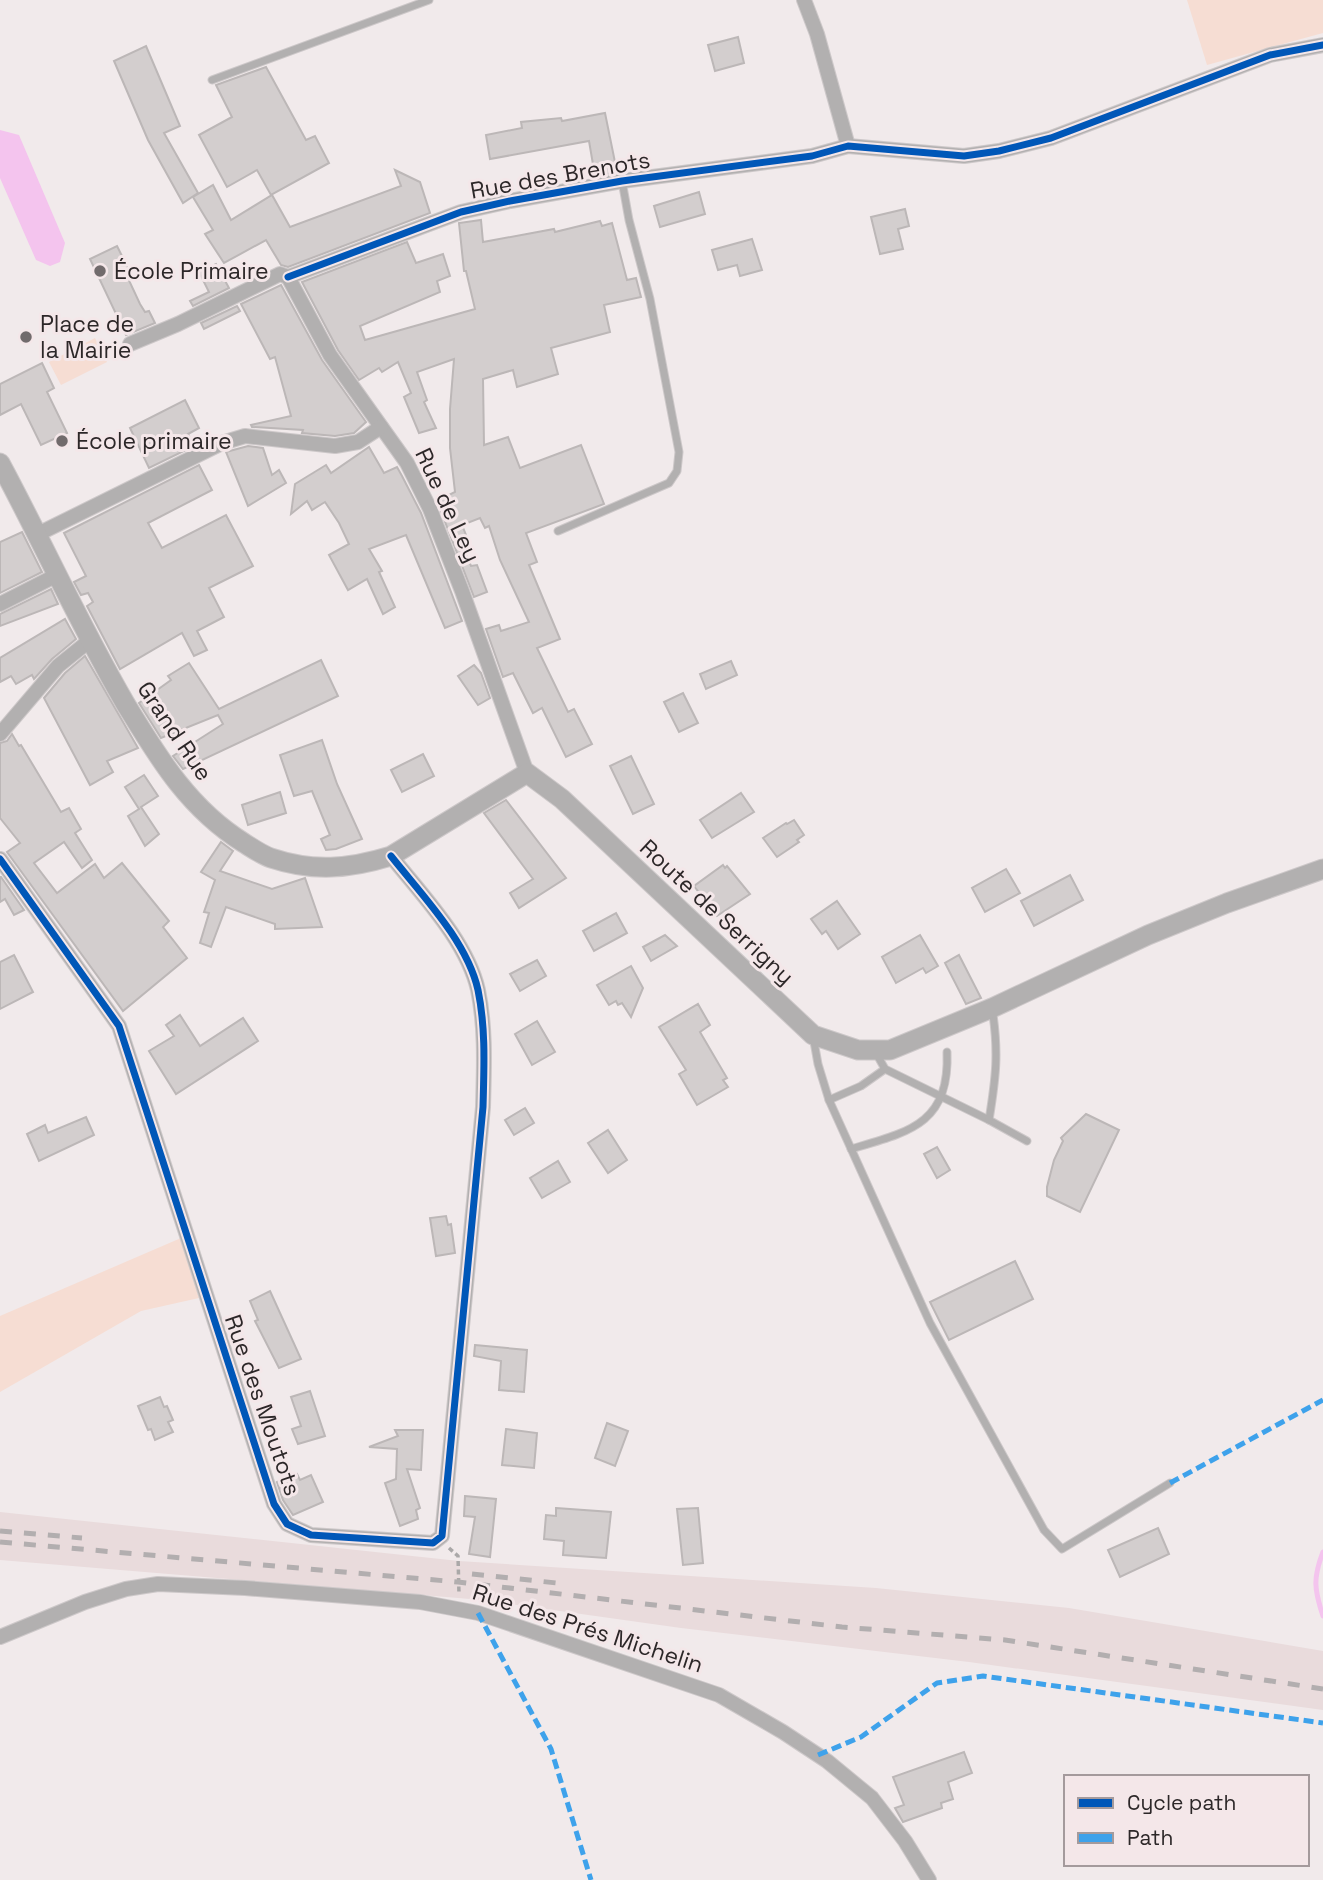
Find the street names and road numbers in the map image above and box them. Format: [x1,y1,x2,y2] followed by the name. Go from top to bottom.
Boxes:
[468,144,652,206] street label: Rue des Brenots
[408,443,488,567] street label: Rue de Ley
[131,675,219,787] street label: Grand Rue
[634,833,800,991] street label: Route de Serrigny
[218,1311,308,1499] street label: Rue des Moutots
[469,1577,707,1679] street label: Rue des Prés Michelin

